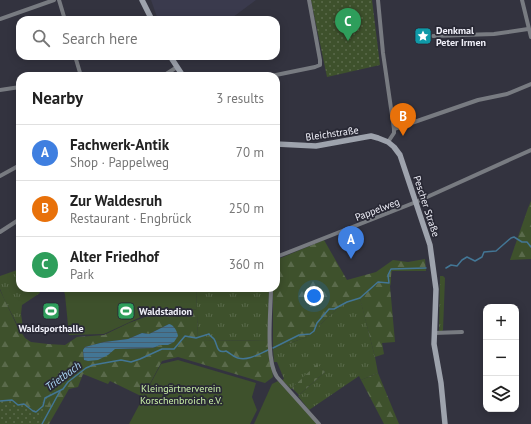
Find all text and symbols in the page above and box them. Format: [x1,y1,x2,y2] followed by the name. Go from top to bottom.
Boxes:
[335,8,361,41] pin: C
[16,16,280,60] search box
[436,24,486,49] place label: Denkmal Peter Irmen
[413,26,433,46] place icon: Denkmal Peter Irmen
[30,27,52,49] icon: search
[62,29,138,48] text: Search here
[32,87,83,109] text: Nearby
[216,90,264,107] text: 3 results
[390,103,416,136] pin: B
[305,123,359,144] street label: Bleichstraße
[70,135,169,154] text: Fachwerk-Antik
[41,144,49,161] text: A
[236,144,264,161] text: 70 m
[70,154,169,171] text: Shop · Pappelweg
[410,174,443,238] street label: Pescher Straße
[70,191,162,210] text: Zur Waldesruh
[353,195,401,224] street label: Pappelweg
[41,200,49,217] text: B
[229,200,264,217] text: 250 m
[70,210,191,227] text: Restaurant · Engbrück
[338,226,364,259] pin: A
[70,247,159,266] text: Alter Friedhof
[41,256,49,273] text: C
[229,256,264,273] text: 360 m
[70,266,94,283] text: Park
[304,286,324,306] your location
[41,301,61,321] sports icon: Waldsporthalle
[116,301,136,321] sports icon: Waldstadion
[483,304,519,412] map controls
[483,304,519,340] button: +
[139,305,192,318] place label: Waldstadion
[18,322,84,335] place label: Waldsporthalle
[483,340,519,376] button: −
[42,358,84,394] water label: Trietbach
[483,376,519,412] button: layers
[140,382,222,407] park label: Kleingärtnerverein Korschenbroich e.V.

